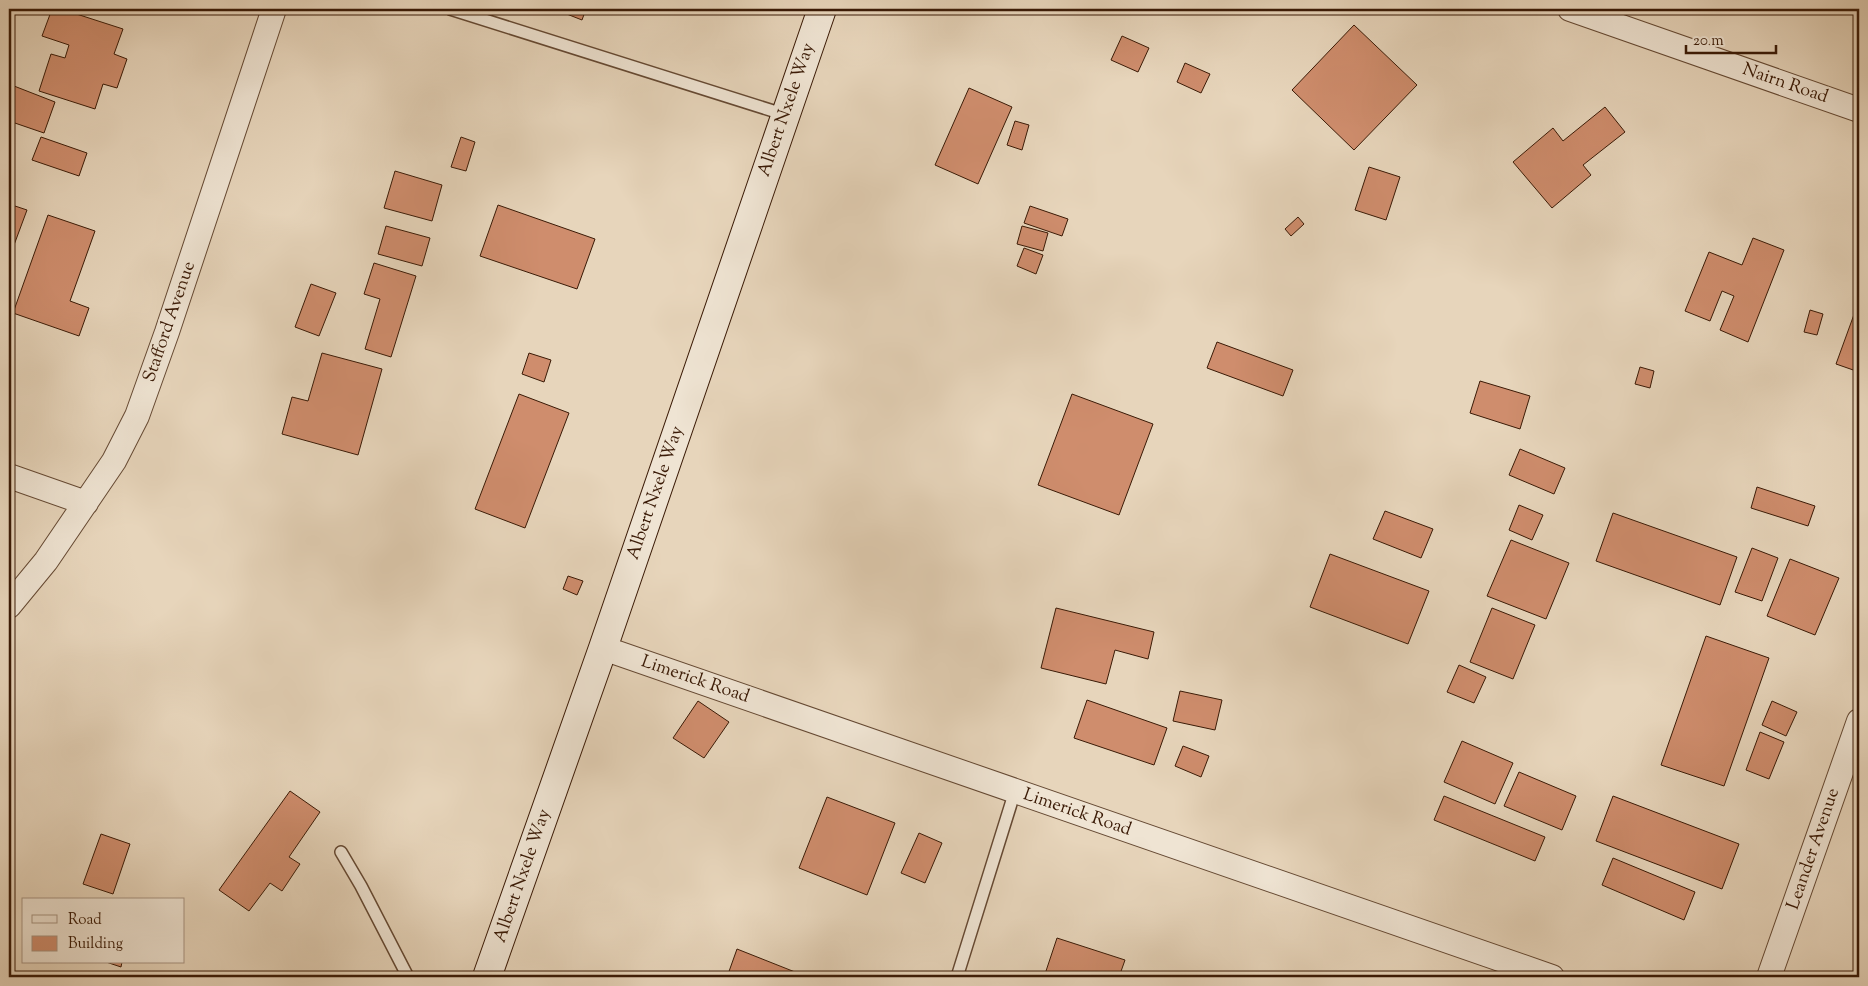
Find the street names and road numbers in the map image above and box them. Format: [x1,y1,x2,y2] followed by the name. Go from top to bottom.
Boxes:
[752,40,822,180] street label: Albert Nxele Way
[1739,57,1831,111] street label: Nairn Road
[137,258,203,386] street label: Stafford Avenue
[621,423,691,563] street label: Albert Nxele Way
[637,649,753,711] street label: Limerick Road
[1019,782,1135,844] street label: Limerick Road
[1781,785,1847,913] street label: Leander Avenue
[488,806,558,946] street label: Albert Nxele Way

